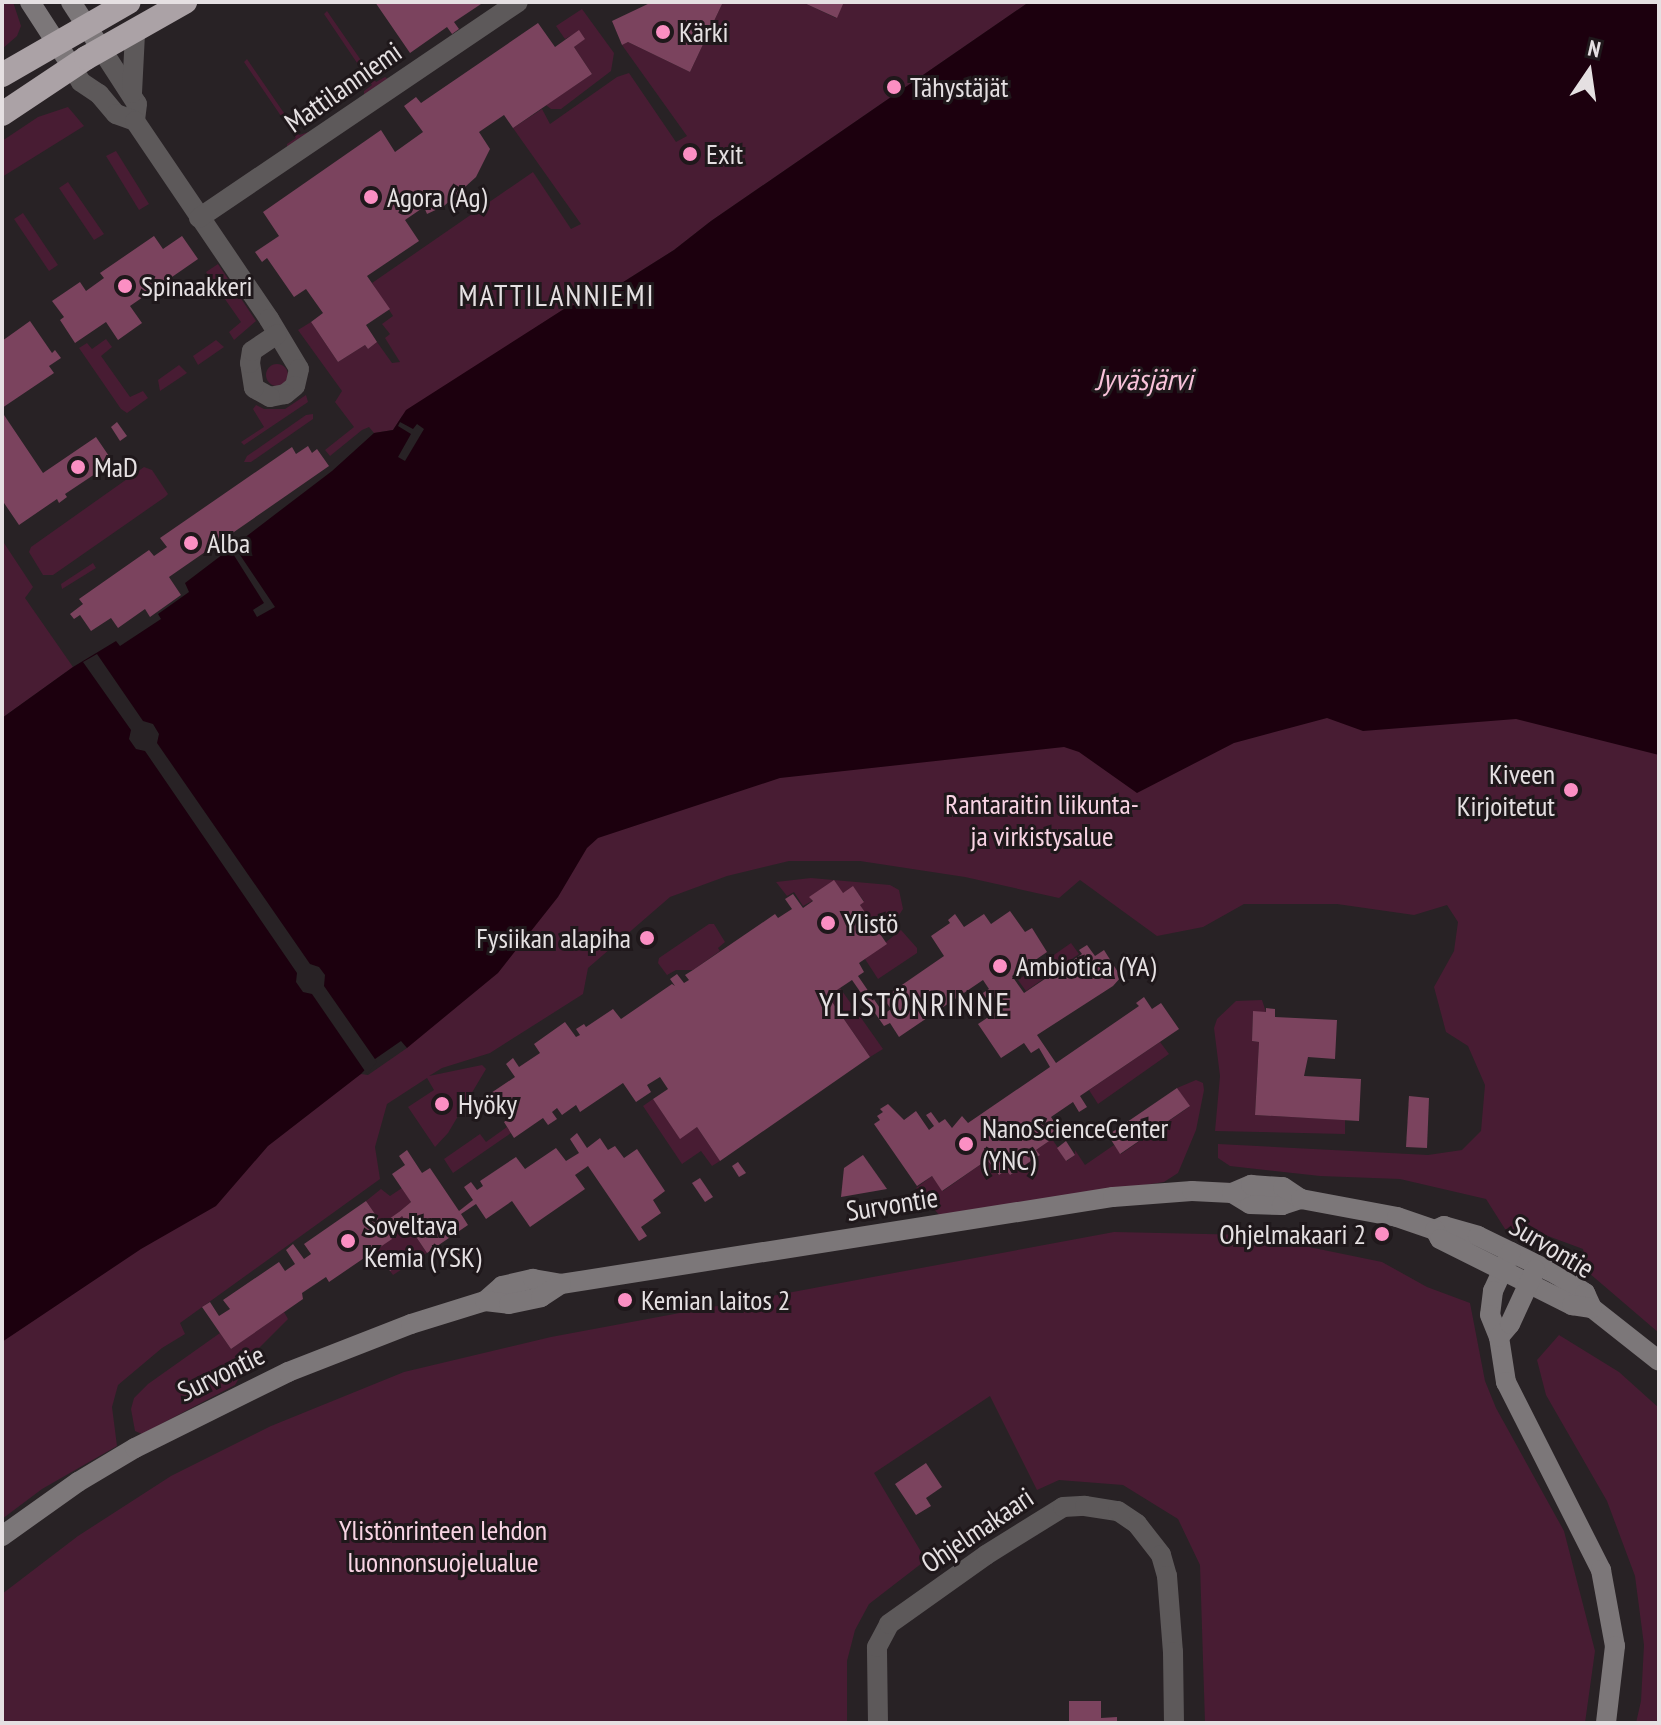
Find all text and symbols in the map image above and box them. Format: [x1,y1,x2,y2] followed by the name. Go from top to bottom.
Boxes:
[679,15,729,49] place label: Kärki
[654,23,672,41] marker: Kärki
[1549,32,1629,112] north arrow
[1585,34,1603,64] text: N
[278,35,408,139] street label: Mattilanniemi
[910,70,1008,104] place label: Tähystäjät
[885,78,903,96] marker: Tähystäjät
[706,137,743,171] place label: Exit
[681,145,699,163] marker: Exit
[387,180,487,214] place label: Agora (Ag)
[362,188,380,206] marker: Agora (Ag)
[141,269,253,303] place label: Spinaakkeri
[116,277,134,295] marker: Spinaakkeri
[458,277,656,313] district label: MATTILANNIEMI
[1095,361,1193,397] water label: Jyväsjärvi
[94,450,138,484] place label: MaD
[69,458,87,476] marker: MaD
[207,526,250,560] place label: Alba
[182,534,200,552] marker: Alba
[1457,757,1555,823] place label: Kiveen Kirjoitetut
[1562,781,1580,799] marker: Kiveen Kirjoitetut
[945,787,1139,853] park label: Rantaraitin liikunta- ja virkistysalue
[844,906,898,940] place label: Ylistö
[819,914,837,932] marker: Ylistö
[476,921,631,955] place label: Fysiikan alapiha
[638,929,656,947] marker: Fysiikan alapiha
[1016,949,1156,983] place label: Ambiotica (YA)
[991,957,1009,975] marker: Ambiotica (YA)
[819,985,1011,1023] district label: YLISTÖNRINNE
[458,1087,517,1121] place label: Hyöky
[433,1095,451,1113] marker: Hyöky
[982,1111,1168,1177] place label: NanoScienceCenter (YNC)
[957,1135,975,1153] marker: NanoScienceCenter (YNC)
[844,1180,940,1228] street label: Survontie
[364,1208,481,1274] place label: Soveltava Kemia (YSK)
[1504,1209,1600,1285] street label: Survontie
[1219,1217,1366,1251] place label: Ohjelmakaari 2
[1373,1225,1391,1243] marker: Ohjelmakaari 2
[339,1232,357,1250] marker: Soveltava Kemia (YSK)
[641,1283,790,1317] place label: Kemian laitos 2
[616,1291,634,1309] marker: Kemian laitos 2
[172,1338,270,1408] street label: Survontie
[914,1480,1040,1580] street label: Ohjelmakaari
[339,1513,547,1579] park label: Ylistönrinteen lehdon luonnonsuojelualue

